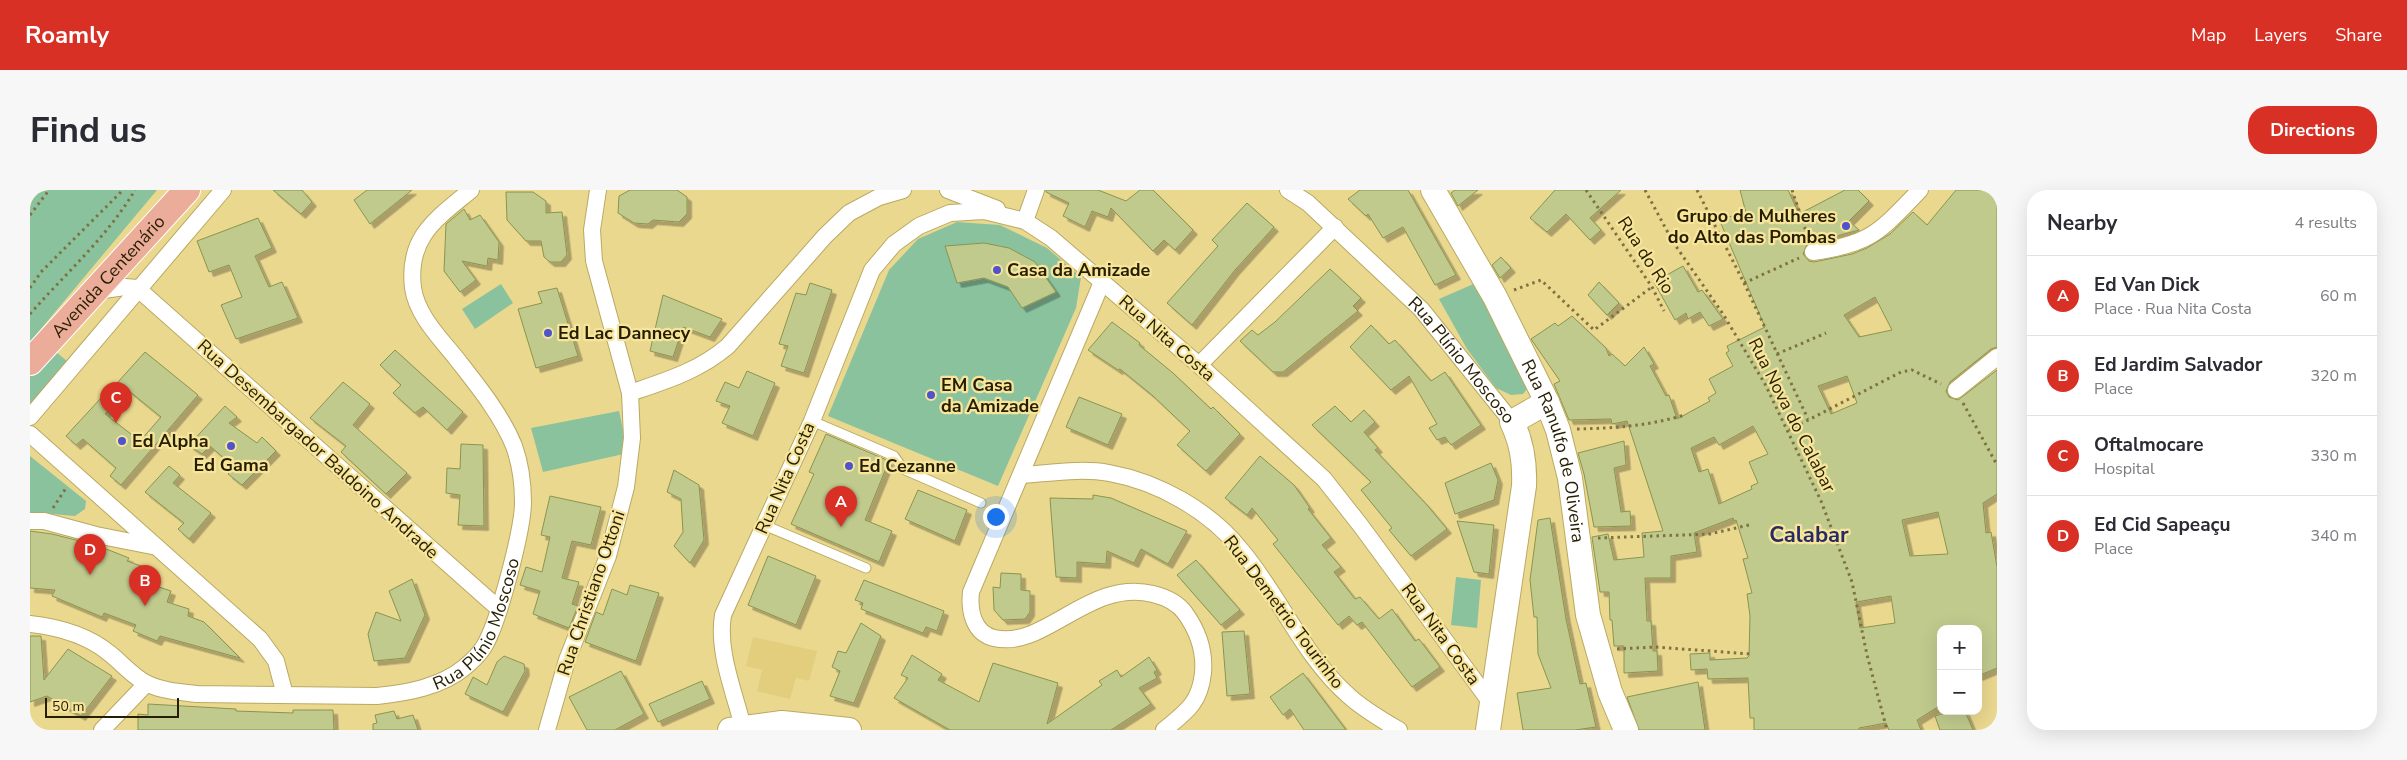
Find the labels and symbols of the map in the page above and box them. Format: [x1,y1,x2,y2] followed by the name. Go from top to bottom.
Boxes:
[1668,204,1836,249] place label: Grupo de Mulheres do Alto das Pombas
[46,210,170,343] street label: Avenida Centenário
[1612,212,1680,298] street label: Rua do Rio
[1840,220,1852,232] marker: Grupo de Mulheres do Alto das Pombas
[1007,258,1151,282] place label: Casa da Amizade
[991,264,1003,276] marker: Casa da Amizade
[1114,290,1220,386] street label: Rua Nita Costa
[1403,291,1521,429] street label: Rua Plínio Moscoso
[558,321,691,345] place label: Ed Lac Dannecy
[542,327,554,339] marker: Ed Lac Dannecy
[192,334,444,564] street label: Rua Desembargador Baldoino Andrade
[1743,334,1842,497] street label: Rua Nova do Calabar
[1516,355,1590,544] street label: Rua Ranulfo de Oliveira
[941,373,1039,418] place label: EM Casa da Amizade
[100,382,132,423] pin: C
[925,389,937,401] marker: EM Casa da Amizade
[750,418,820,538] street label: Rua Nita Costa
[132,429,209,453] place label: Ed Alpha
[116,435,128,447] marker: Ed Alpha
[225,440,237,452] marker: Ed Gama
[193,453,269,477] place label: Ed Gama
[859,454,956,478] place label: Ed Cezanne
[843,460,855,472] marker: Ed Cezanne
[825,486,857,527] pin: A
[983,504,1009,530] your location
[551,507,631,679] street label: Rua Christiano Ottoni
[1769,520,1849,550] district label: Calabar
[1218,530,1350,694] street label: Rua Demetrio Tourinho
[74,534,106,575] pin: D
[429,555,525,696] street label: Rua Plínio Moscoso
[129,565,161,606] pin: B
[1396,578,1486,690] street label: Rua Nita Costa
[45,695,179,718] scale bar

